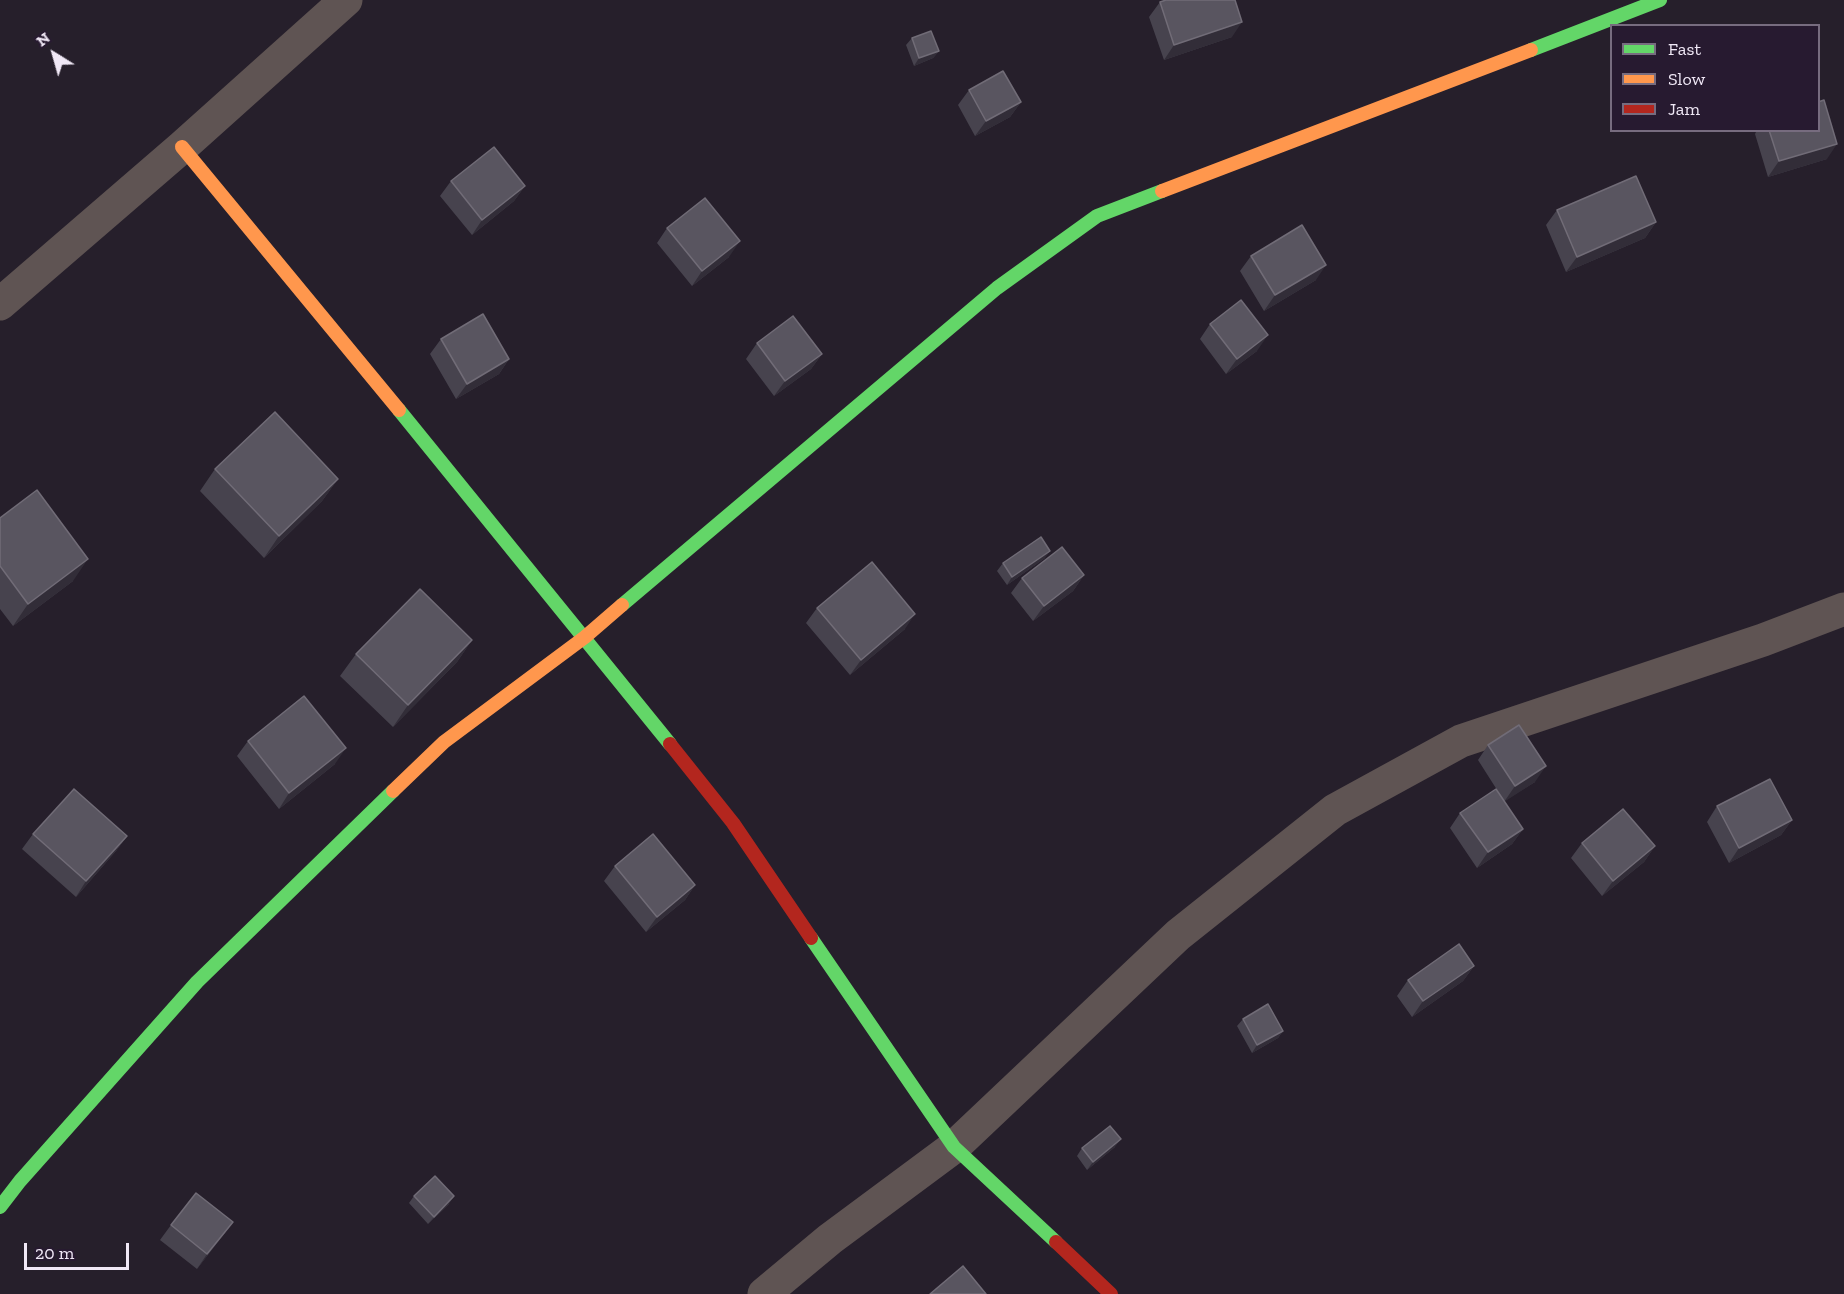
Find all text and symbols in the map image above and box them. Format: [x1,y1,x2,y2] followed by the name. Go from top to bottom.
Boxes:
[24,24,84,84] north arrow
[1610,24,1820,132] legend
[32,28,53,50] text: N
[1668,38,1701,60] text: Fast
[1668,68,1705,90] text: Slow
[1668,98,1700,120] text: Jam
[27,1231,132,1269] scale bar
[35,1242,74,1264] text: 20 m

